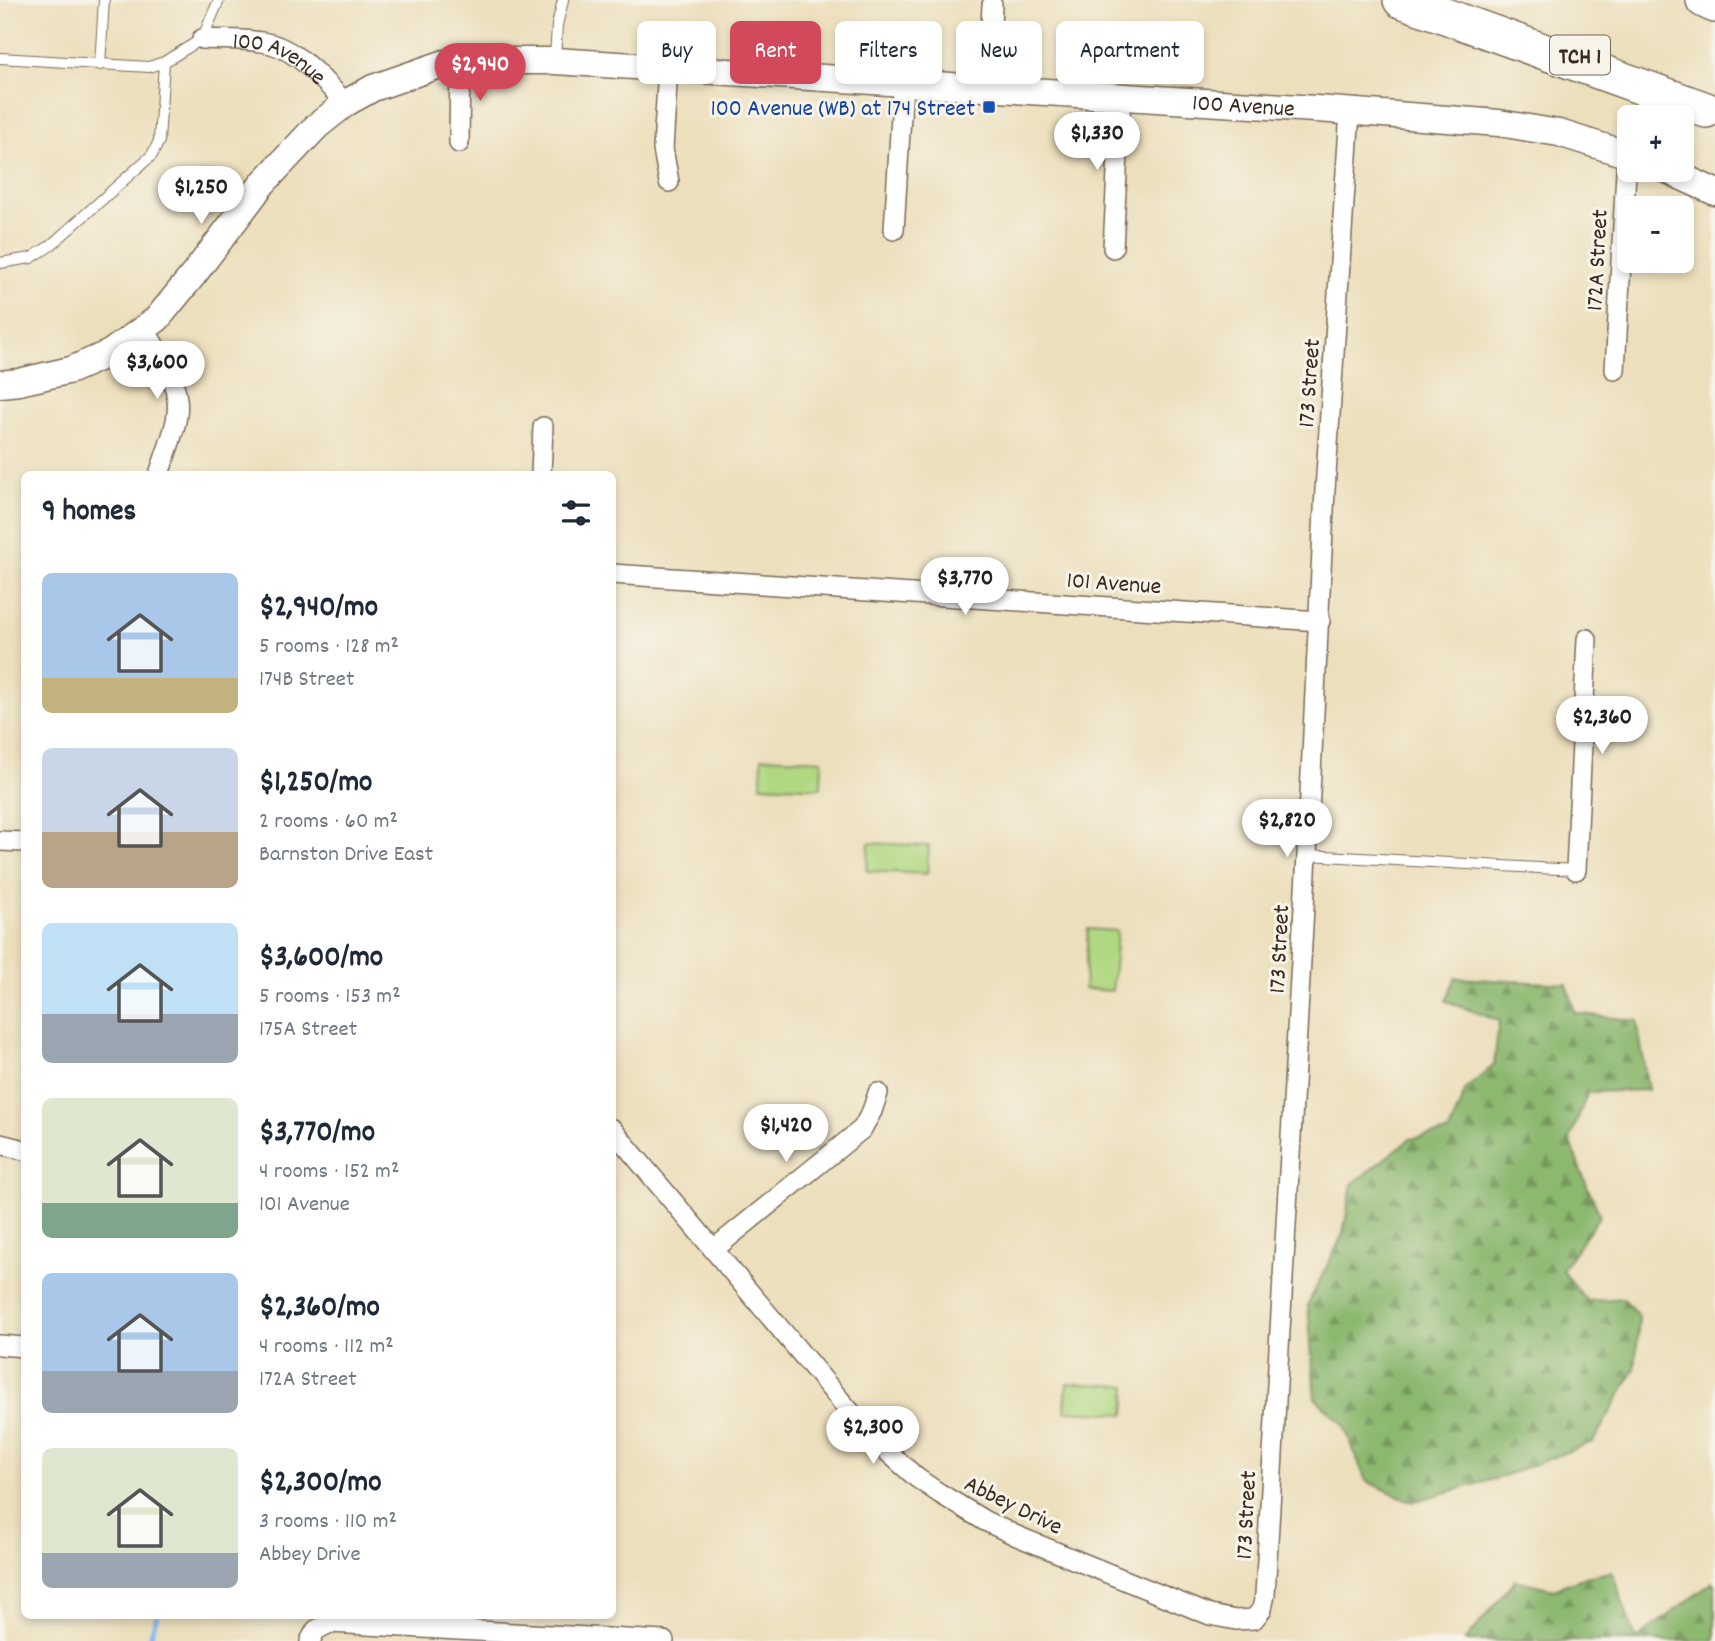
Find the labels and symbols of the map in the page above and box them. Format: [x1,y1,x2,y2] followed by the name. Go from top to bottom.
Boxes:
[232,26,333,94] street label: 100 Avenue
[1550,36,1610,74] road number: TCH 1
[423,43,537,103] pin: $2,940
[1191,87,1296,128] street label: 100 Avenue
[710,93,975,127] place label: 100 Avenue (WB) at 174 Street
[981,99,997,115] marker: 100 Avenue (WB) at 174 Street
[1040,113,1154,172] pin: $1,330
[144,166,258,226] pin: $1,250
[1579,208,1619,312] street label: 172A Street
[1291,338,1331,429] street label: 173 Street
[100,342,214,401] pin: $3,600
[908,558,1022,617] pin: $3,770
[1065,565,1162,605] street label: 101 Avenue
[1545,696,1659,756] pin: $2,360
[1230,800,1344,859] pin: $2,820
[1262,904,1300,994] street label: 173 Street
[729,1104,843,1164] pin: $1,420
[816,1406,930,1466] pin: $2,300
[958,1468,1068,1545] street label: Abbey Drive
[1229,1470,1267,1560] street label: 173 Street

